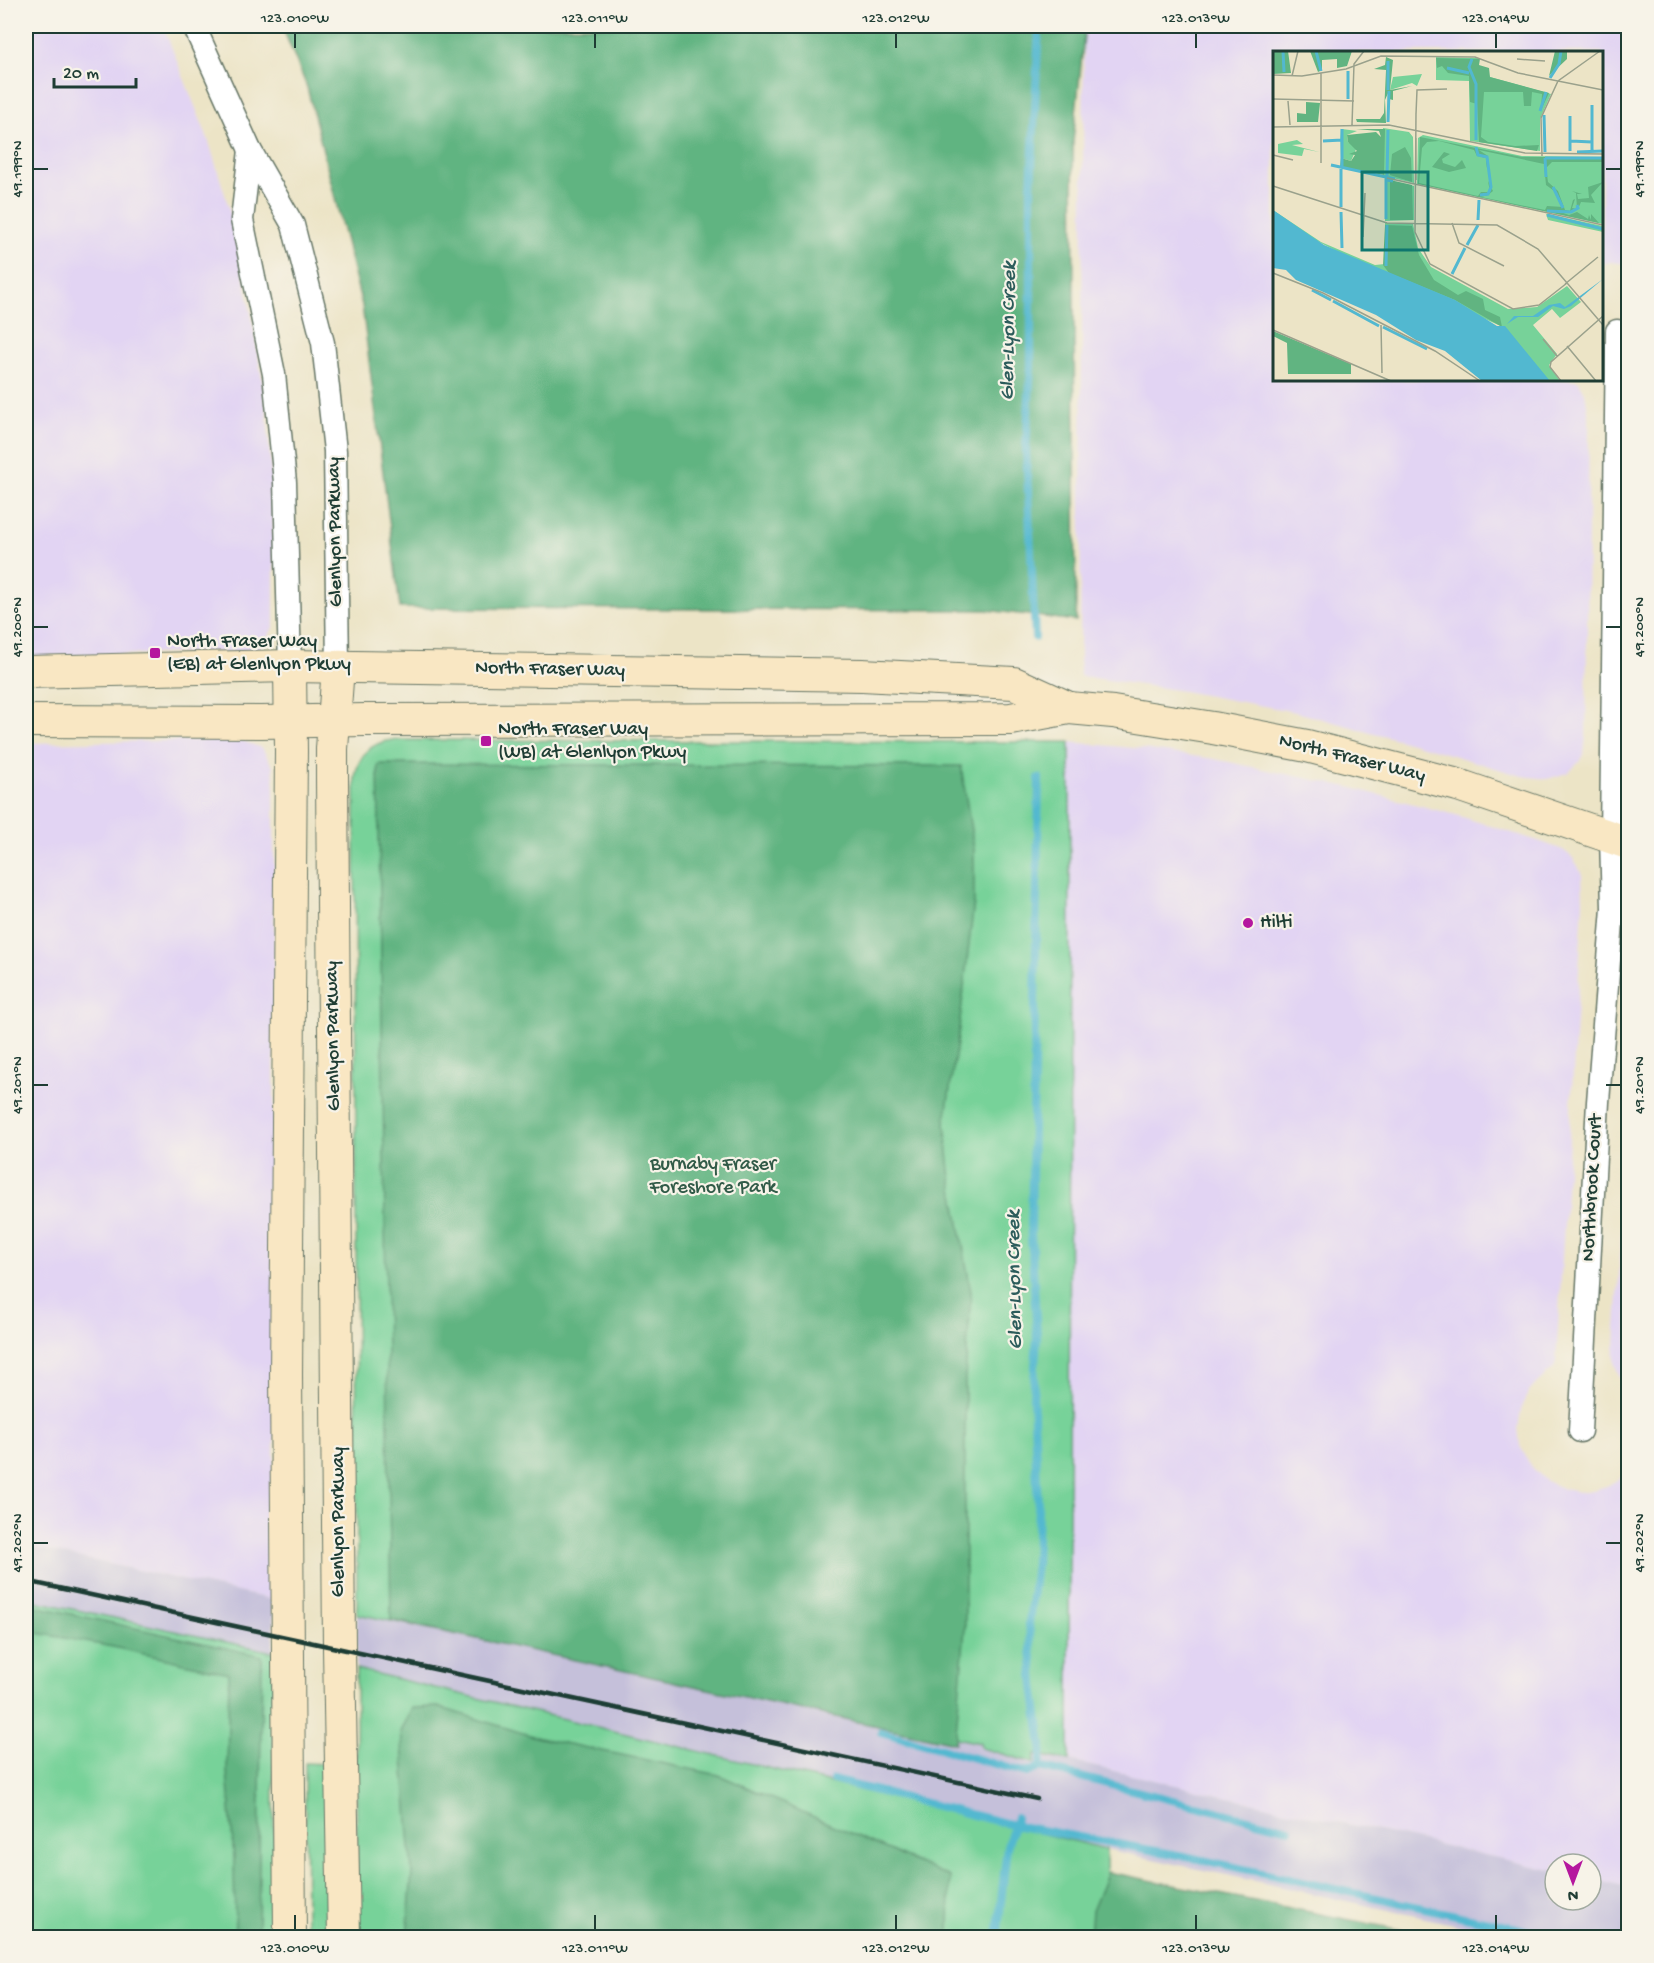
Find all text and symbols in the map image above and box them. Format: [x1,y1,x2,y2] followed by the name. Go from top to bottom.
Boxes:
[260,10,329,28] text: 123.010°W
[561,10,628,28] text: 123.011°W
[861,10,930,28] text: 123.012°W
[1161,10,1230,28] text: 123.013°W
[1461,10,1530,28] text: 123.014°W
[54,51,136,89] scale bar
[1273,51,1603,381] inset map
[63,64,99,85] text: 20 m
[9,140,27,197] text: 49.199°N
[1631,140,1649,197] text: 49.199°N
[996,259,1024,401] water label: Glen-Lyon Creek
[323,457,349,607] street label: Glenlyon Parkway
[9,597,27,657] text: 49.200°N
[1631,597,1649,657] text: 49.200°N
[167,631,351,677] place label: North Fraser Way (EB) at Glenlyon Pkwy
[148,646,162,660] marker: North Fraser Way (EB) at Glenlyon Pkwy
[475,657,625,683] street label: North Fraser Way
[498,719,686,765] place label: North Fraser Way (WB) at Glenlyon Pkwy
[1276,730,1428,788] street label: North Fraser Way
[479,734,493,748] marker: North Fraser Way (WB) at Glenlyon Pkwy
[1260,912,1293,935] place label: Hilti
[1241,916,1255,930] marker: Hilti
[321,961,347,1111] street label: Glenlyon Parkway
[9,1056,27,1114] text: 49.201°N
[1631,1056,1649,1114] text: 49.201°N
[1578,1112,1608,1262] street label: Northbrook Court
[649,1154,778,1200] park label: Burnaby Fraser Foreshore Park
[1002,1208,1030,1350] water label: Glen-Lyon Creek
[328,1447,351,1597] street label: Glenlyon Parkway
[9,1513,27,1573] text: 49.202°N
[1631,1513,1649,1573] text: 49.202°N
[1543,1852,1603,1912] north arrow
[1567,1884,1578,1903] text: N
[260,1940,329,1958] text: 123.010°W
[561,1940,628,1958] text: 123.011°W
[861,1940,930,1958] text: 123.012°W
[1161,1940,1230,1958] text: 123.013°W
[1461,1940,1530,1958] text: 123.014°W

